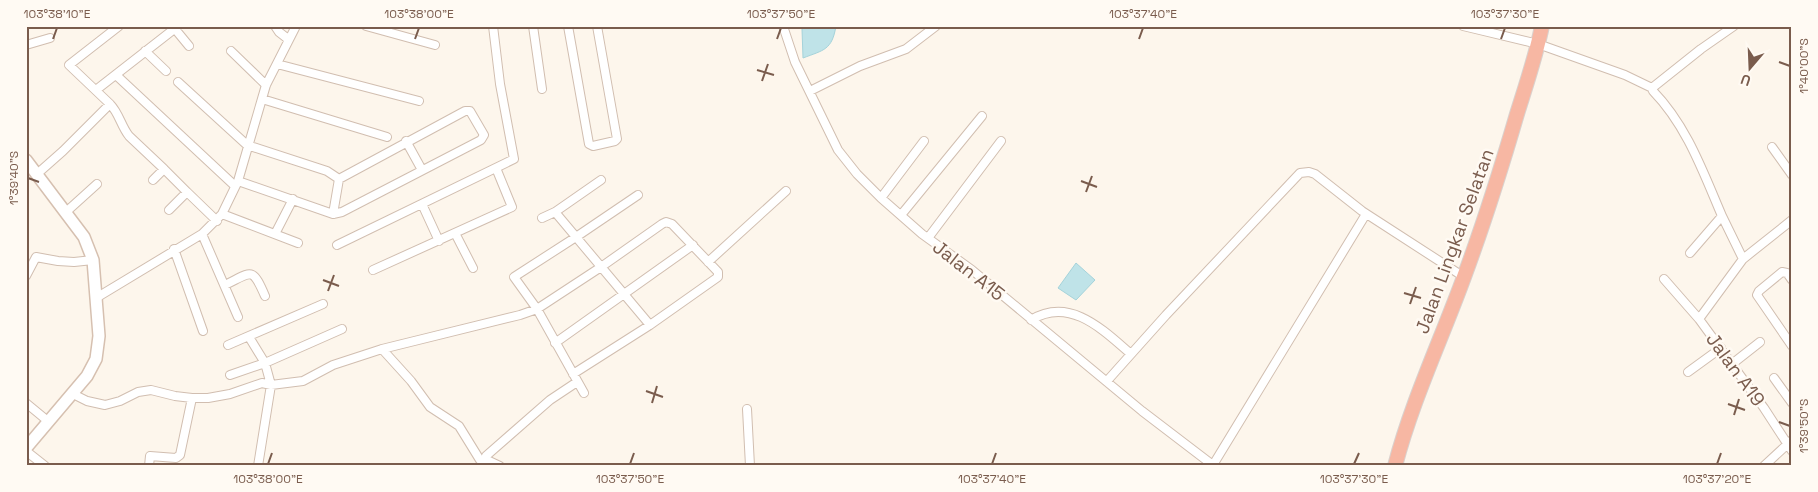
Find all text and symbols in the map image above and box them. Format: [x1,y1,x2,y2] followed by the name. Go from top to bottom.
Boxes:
[24,6,91,22] text: 103°38'10"E
[384,6,454,22] text: 103°38'00"E
[747,6,815,22] text: 103°37'50"E
[1109,6,1177,22] text: 103°37'40"E
[1471,6,1539,22] text: 103°37'30"E
[1796,38,1812,94] text: 1°40'00"S
[1726,42,1776,92] north arrow
[1738,70,1753,90] text: U
[1409,145,1500,337] street label: Jalan Lingkar Selatan
[6,151,22,205] text: 1°39'40"S
[928,234,1010,306] street label: Jalan A15
[1700,328,1771,411] street label: Jalan A19
[1796,399,1812,453] text: 1°39'50"S
[233,471,303,487] text: 103°38'00"E
[596,471,664,487] text: 103°37'50"E
[958,471,1026,487] text: 103°37'40"E
[1320,471,1388,487] text: 103°37'30"E
[1683,471,1751,487] text: 103°37'20"E

